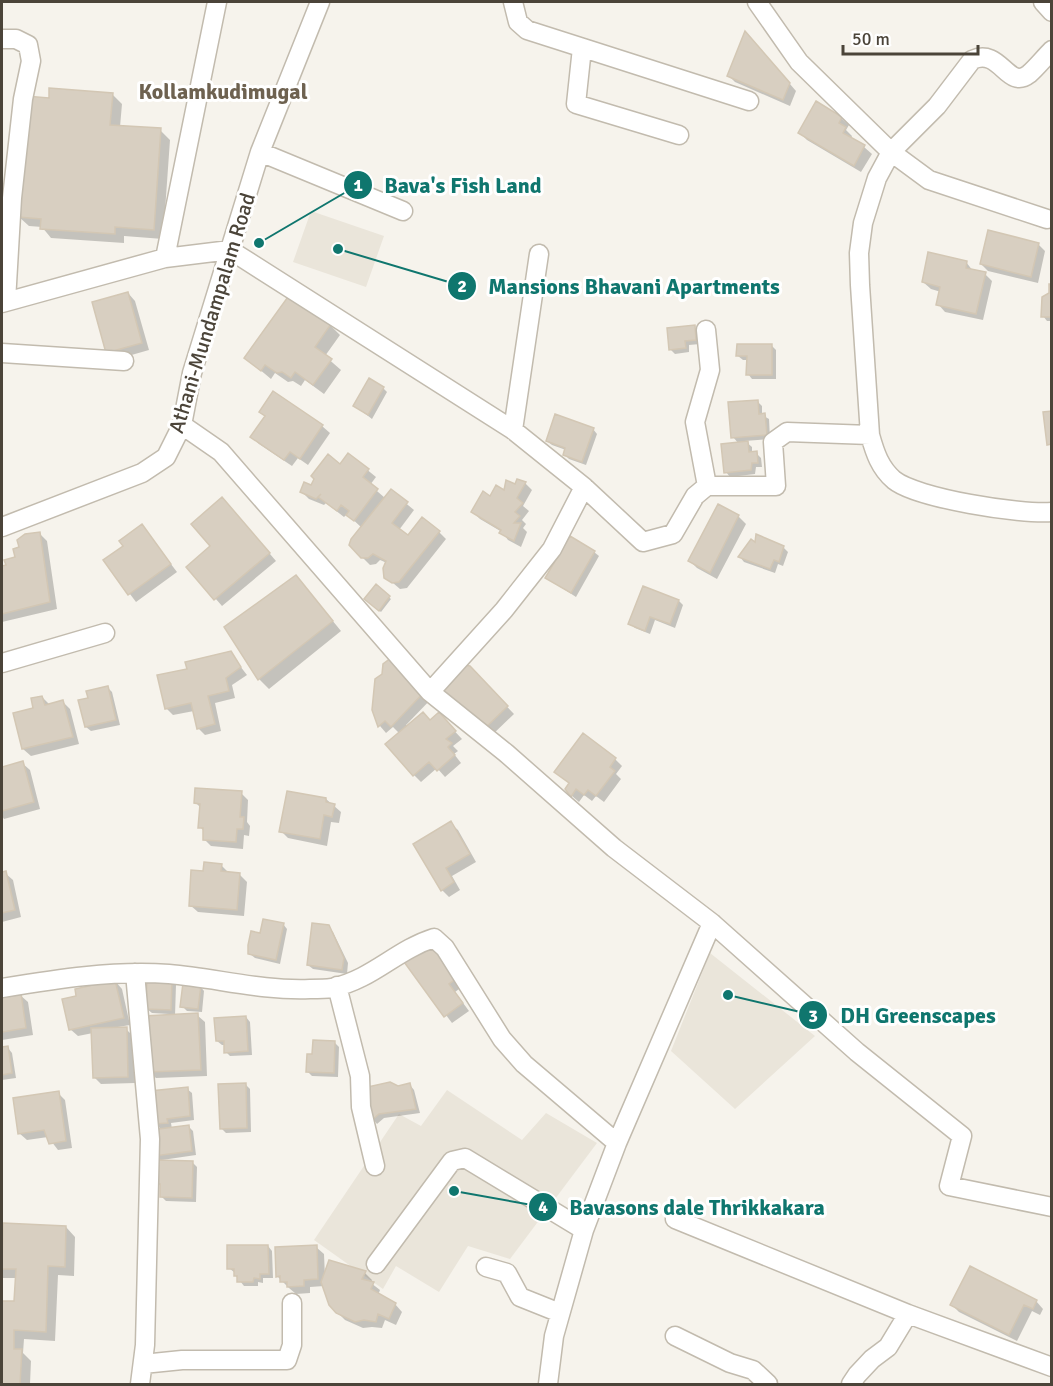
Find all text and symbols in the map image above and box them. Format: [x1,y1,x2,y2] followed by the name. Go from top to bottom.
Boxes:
[843,18,978,56] scale bar
[852,28,890,50] text: 50 m
[138,78,308,105] district label: Kollamkudimugal
[343,165,554,205] callout: Bava's Fish Land
[384,172,542,199] text: Bava's Fish Land
[353,174,363,196] text: 1
[163,190,261,436] street label: Athani-Mundampalam Road
[447,266,792,306] callout: Mansions Bhavani Apartments
[488,273,780,300] text: Mansions Bhavani Apartments
[457,275,467,297] text: 2
[798,995,1007,1035] callout: DH Greenscapes
[840,1002,996,1029] text: DH Greenscapes
[808,1005,818,1027] text: 3
[528,1187,837,1227] callout: Bavasons dale Thrikkakara
[569,1194,825,1221] text: Bavasons dale Thrikkakara
[538,1196,548,1218] text: 4

